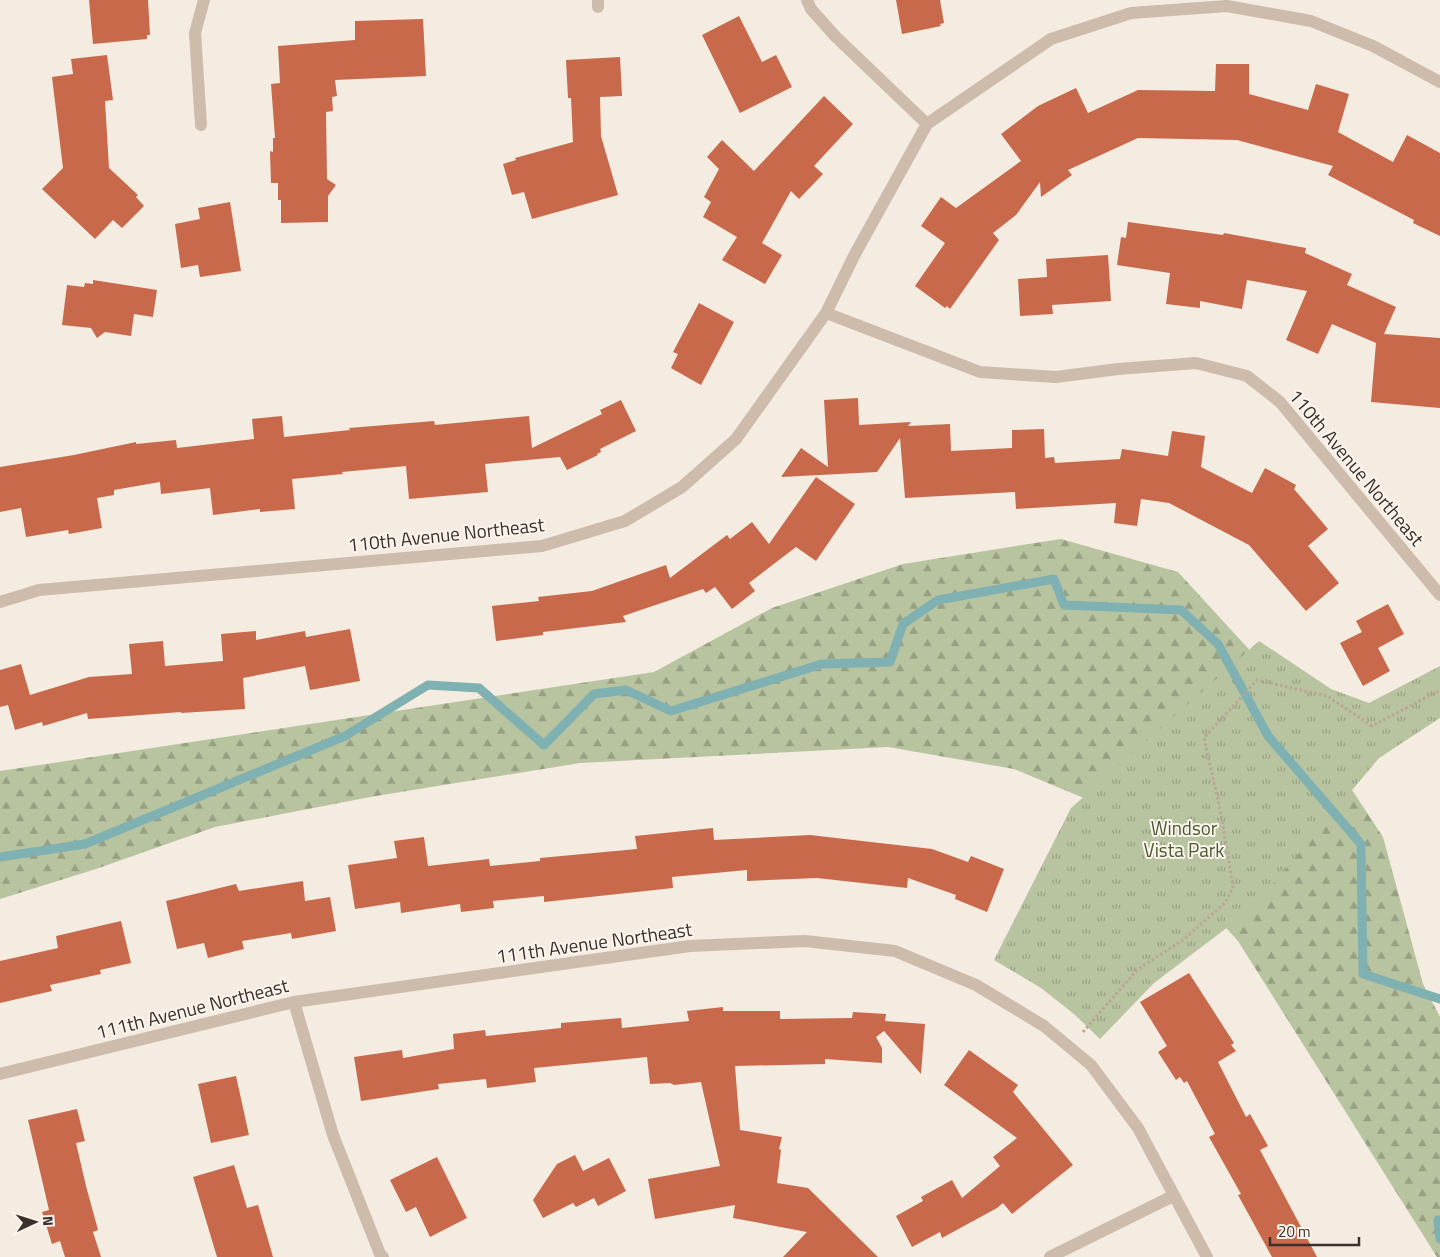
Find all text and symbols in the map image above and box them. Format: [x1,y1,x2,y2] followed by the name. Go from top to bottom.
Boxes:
[1282,382,1432,552] street label: 110th Avenue Northeast
[346,509,546,559] street label: 110th Avenue Northeast
[1144,813,1224,864] park label: Windsor Vista Park
[494,914,694,970] street label: 111th Avenue Northeast
[93,970,292,1046] street label: 111th Avenue Northeast
[10,1197,60,1247] north arrow
[1270,1214,1359,1246] scale bar
[38,1215,59,1227] text: N
[1278,1220,1311,1243] text: 20 m

